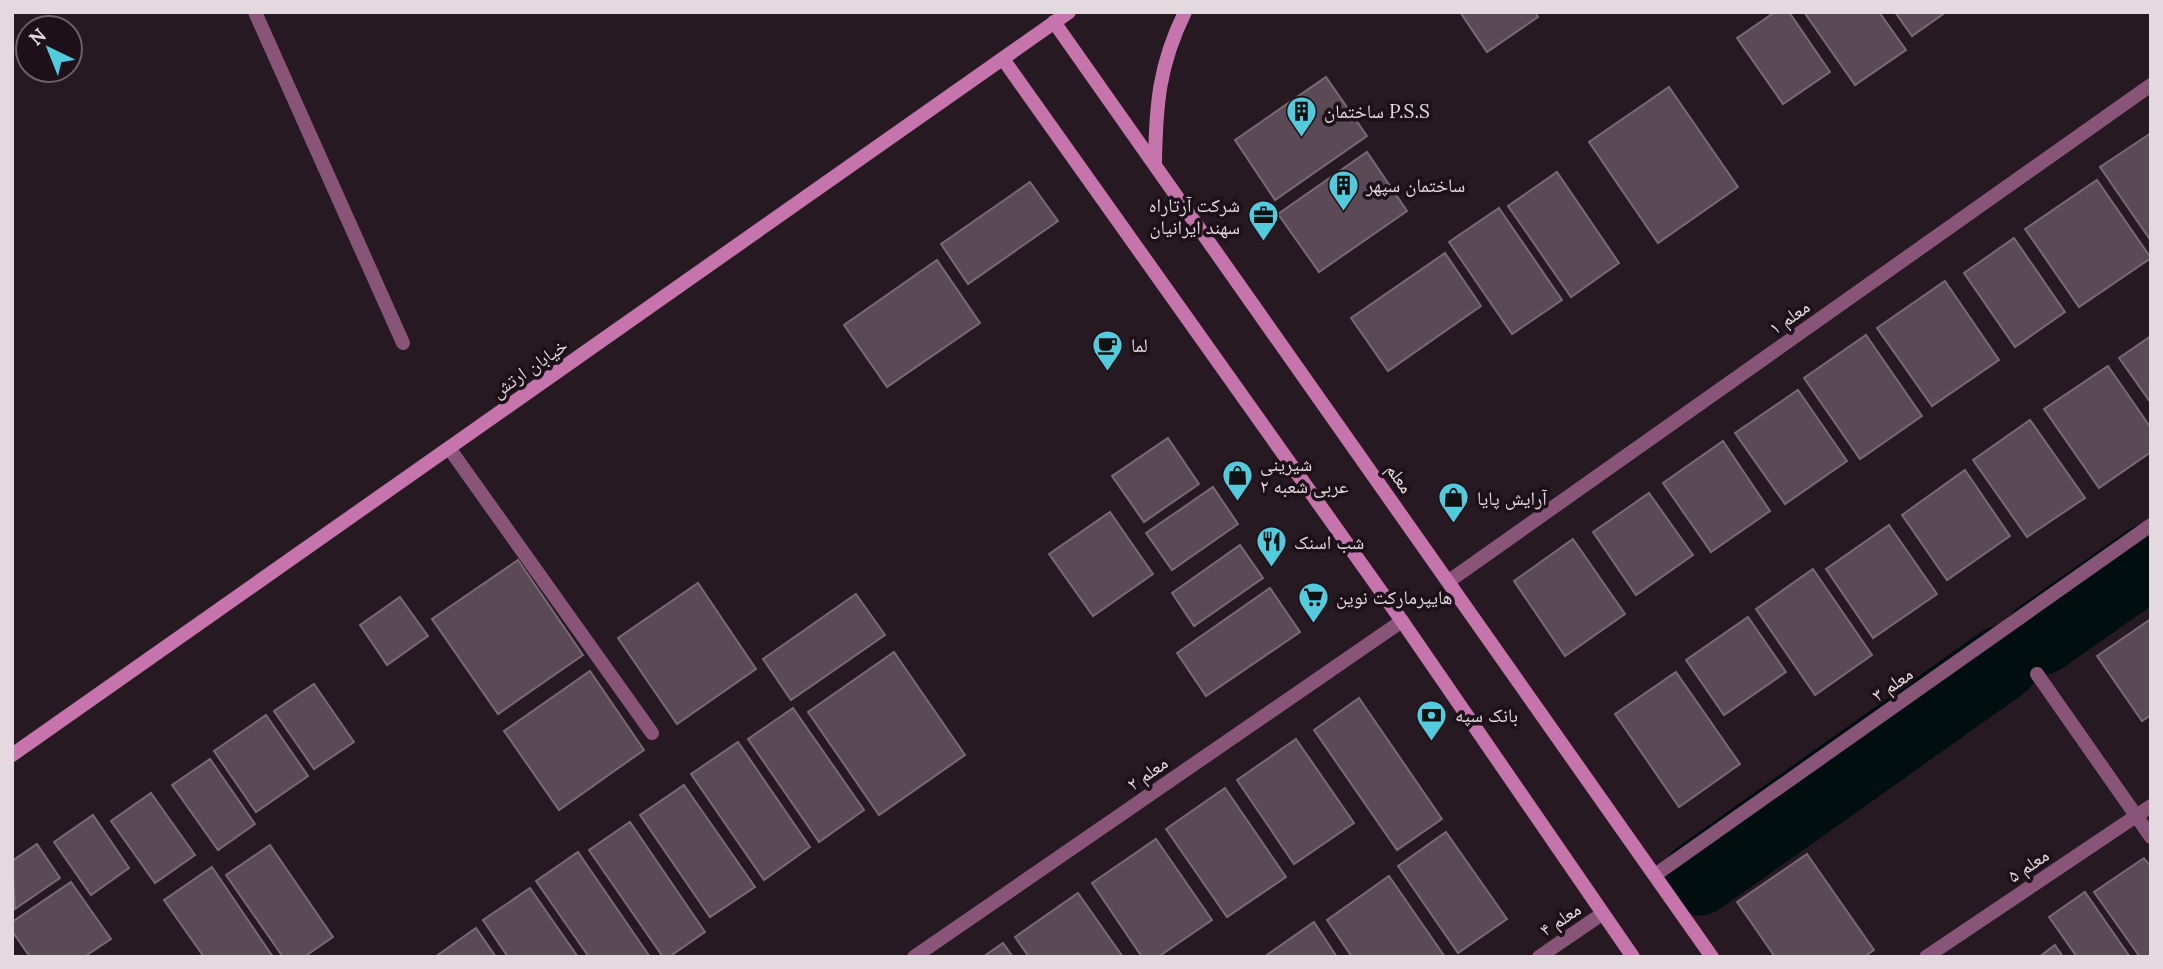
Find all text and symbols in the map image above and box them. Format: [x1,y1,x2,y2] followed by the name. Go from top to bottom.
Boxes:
[14,14,84,84] north arrow
[24,23,51,50] text: N
[1284,94,1318,138] building icon: ساختمان P.S.S
[1324,99,1430,123] place label: ساختمان P.S.S
[1326,168,1360,212] building icon: ساختمان سپهر
[1365,173,1465,197] place label: ساختمان سپهر
[1149,193,1240,239] place label: شرکت آرتاراه سهند ایرانیان
[1246,199,1280,243] office icon: شرکت آرتاراه سهند ایرانیان
[1764,294,1815,340] street label: معلم ۱
[1091,328,1125,372] cafe icon: لما
[486,333,572,403] street label: خیابان ارتش
[1131,333,1148,357] place label: لما
[1260,452,1349,498] place label: شیرینی عربی شعبه ۲
[1220,458,1254,502] shop icon: شیرینی عربی شعبه ۲
[1380,458,1419,498] street label: معلم
[1437,481,1471,525] shop icon: آرایش پایا
[1477,486,1548,510] place label: آرایش پایا
[1254,525,1288,569] restaurant icon: شب اسنک
[1294,530,1364,554] place label: شب اسنک
[1296,580,1330,624] supermarket icon: هایپرمارکت نوین
[1336,585,1452,609] place label: هایپرمارکت نوین
[1867,661,1918,707] street label: معلم ۳
[1415,698,1449,742] bank icon: بانک سپه
[1455,703,1518,727] place label: بانک سپه
[1122,750,1173,796] street label: معلم ۲
[2003,843,2054,888] street label: معلم ۵
[1535,897,1586,942] street label: معلم ۴

